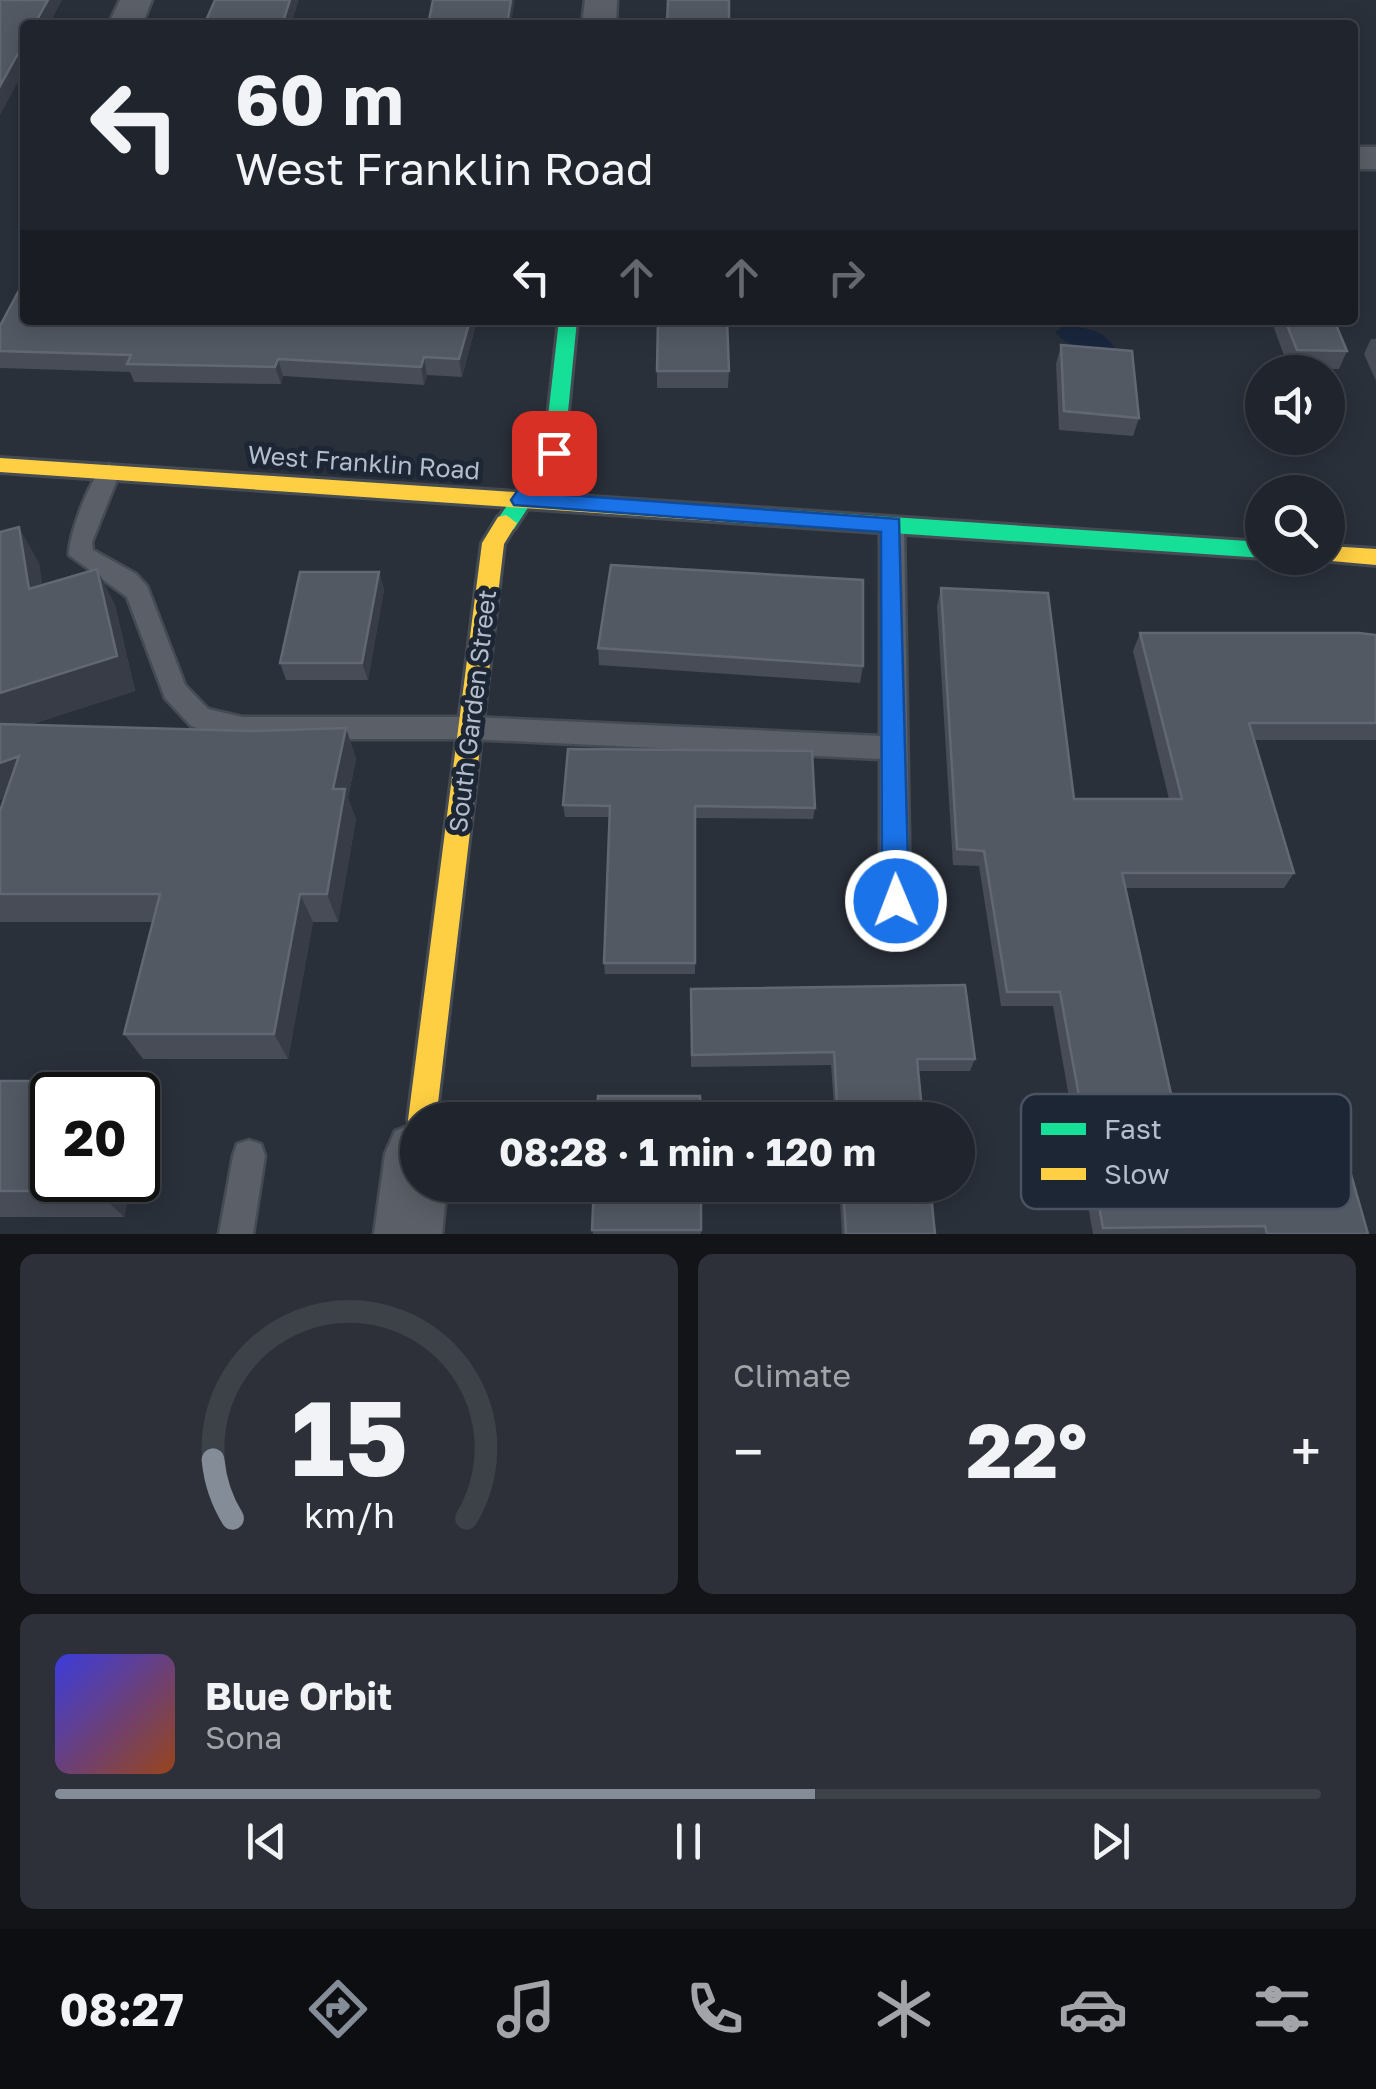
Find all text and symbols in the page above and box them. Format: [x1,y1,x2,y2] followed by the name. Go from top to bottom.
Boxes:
[235,56,404,140] text: 60 m
[70,60,200,190] icon: left
[235,141,654,195] text: West Franklin Road
[504,250,559,305] icon: left
[609,250,664,305] icon: ahead
[714,250,769,305] icon: ahead
[819,250,874,305] icon: right
[1245,355,1345,575] map controls
[1245,355,1345,455] button: sound
[512,411,597,496] pin
[527,426,582,481] icon: arrive
[247,438,481,486] street label: West Franklin Road
[1245,475,1345,575] button: search
[442,588,502,834] street label: South Garden Street
[844,849,948,953] position arrow
[30,1072,160,1202] speed limit sign: 20
[1021,1094,1351,1209] legend
[1104,1112,1162,1145] text: Fast
[499,1129,876,1174] text: 08:28 · 1 min · 120 m
[1104,1157,1170,1190] text: Slow
[733,1356,851,1394] text: Climate
[290,1374,408,1499] text: 15
[967,1404,1087,1495] text: 22°
[733,1418,763,1484] text: −
[1291,1418,1321,1484] text: +
[304,1493,394,1536] text: km/h
[205,1673,392,1718] text: Blue Orbit
[205,1718,282,1756] text: Sona
[239,1814,294,1869] icon: previous
[661,1814,716,1869] icon: pause
[1083,1814,1138,1869] icon: next
[303,1974,373,2044] icon: directions
[491,1974,561,2044] icon: music
[680,1974,750,2044] icon: phone
[869,1974,939,2044] icon: climate
[1058,1974,1128,2044] icon: car
[1247,1974,1317,2044] icon: filters
[59,1982,184,2036] text: 08:27

